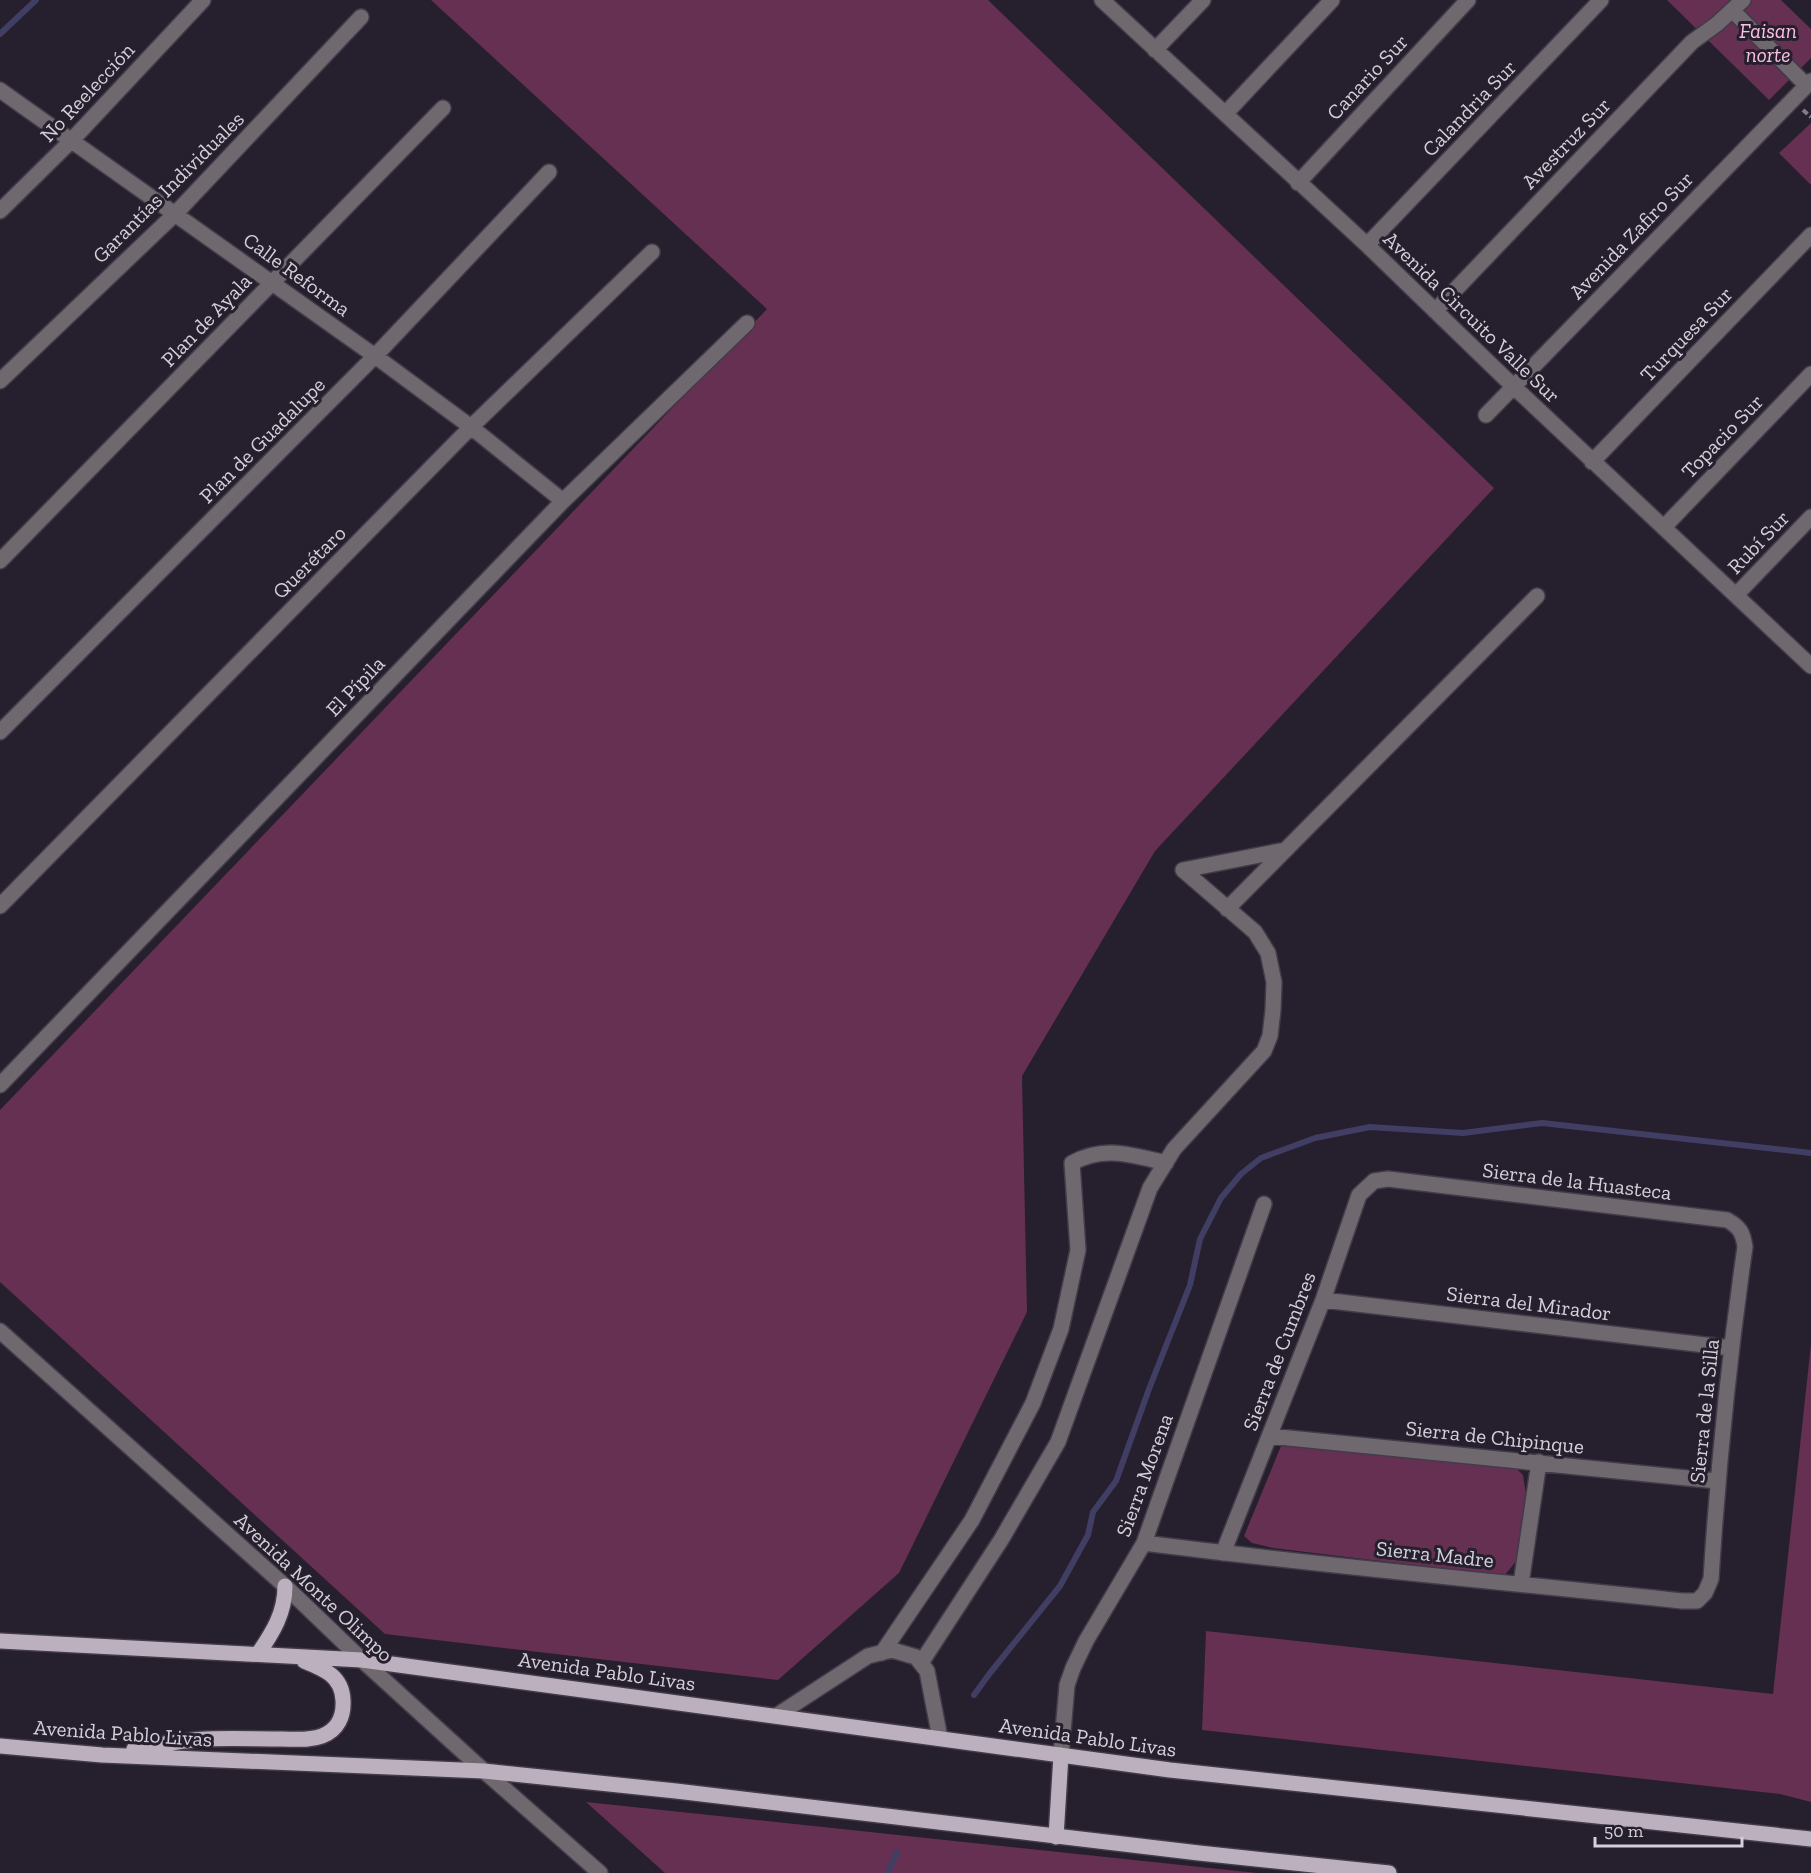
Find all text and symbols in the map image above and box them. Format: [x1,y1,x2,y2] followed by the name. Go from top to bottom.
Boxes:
[1739,18,1797,67] park label: Faisan norte
[1321,29,1413,125] street label: Canario Sur
[35,37,139,147] street label: No Reelección
[1417,55,1521,161] street label: Calandria Sur
[1516,92,1616,194] street label: Avestruz Sur
[87,106,249,268] street label: Garantías Individuales
[1564,166,1698,304] street label: Avenida Zafiro Sur
[1379,226,1565,408] street label: Avenida Circuito Valle Sur
[238,227,356,321] street label: Calle Reforma
[156,268,256,372] street label: Plan de Ayala
[1634,281,1738,387] street label: Turquesa Sur
[194,372,330,508] street label: Plan de Guadalupe
[1676,389,1768,483] street label: Topacio Sur
[1722,505,1794,579] street label: Rubí Sur
[267,520,351,604] street label: Querétaro
[320,651,390,721] street label: El Pípila
[1481,1157,1673,1205] street label: Sierra de la Huasteca
[1237,1268,1321,1434] street label: Sierra de Cumbres
[1445,1280,1613,1326] street label: Sierra del Mirador
[1684,1338,1724,1484] street label: Sierra de la Silla
[1110,1410,1178,1540] street label: Sierra Morena
[1405,1415,1586,1459] street label: Sierra de Chipinque
[230,1507,398,1667] street label: Avenida Monte Olimpo
[1375,1535,1495,1573] street label: Sierra Madre
[517,1646,697,1696] street label: Avenida Pablo Livas
[998,1712,1178,1762] street label: Avenida Pablo Livas
[33,1714,213,1752] street label: Avenida Pablo Livas
[1595,1810,1742,1848] scale bar
[1604,1820,1644,1842] text: 50 m

